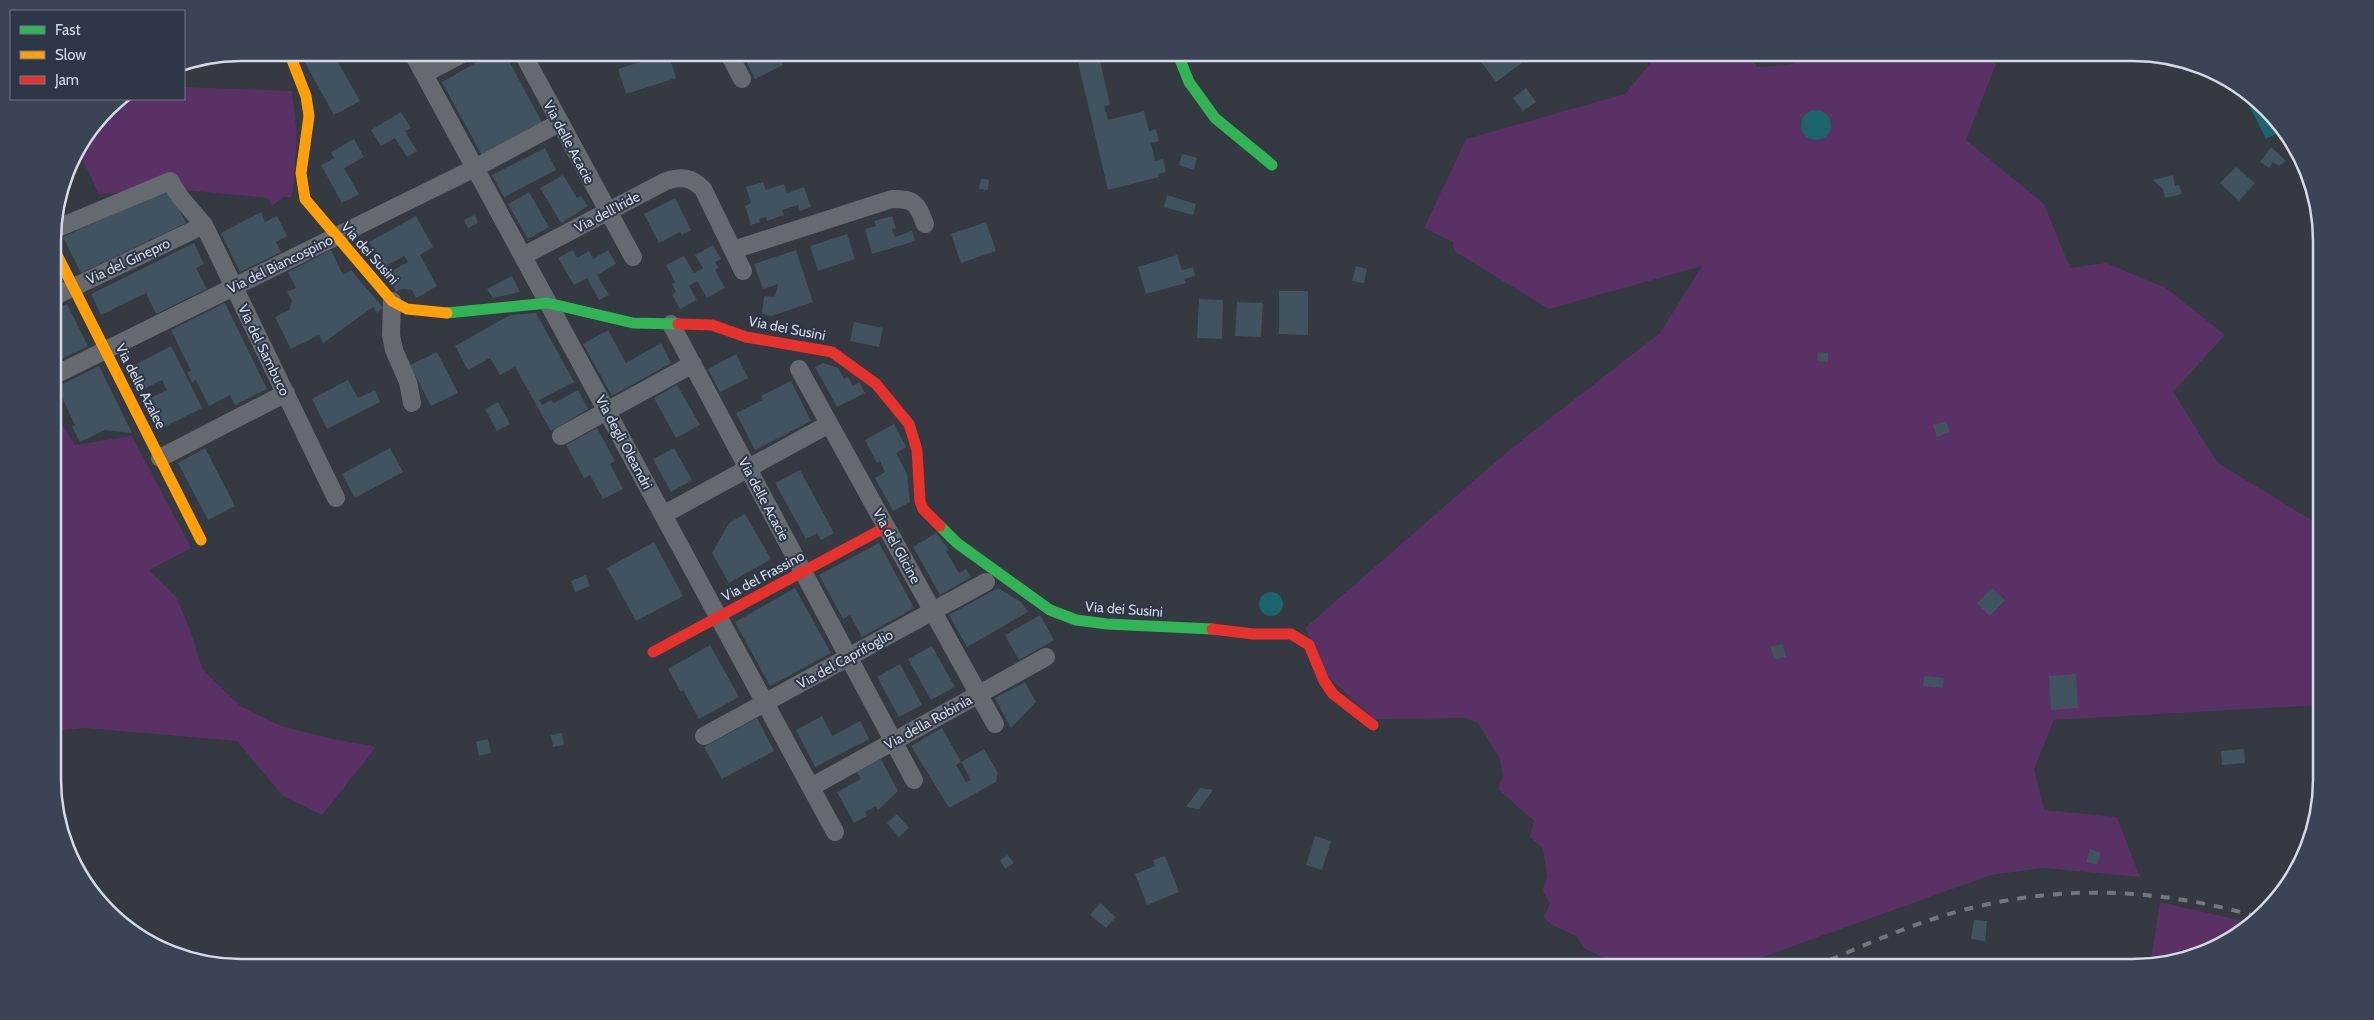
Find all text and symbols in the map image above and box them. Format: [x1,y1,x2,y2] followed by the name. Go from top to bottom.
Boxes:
[10,10,185,100] legend
[55,21,80,39] text: Fast
[55,46,86,64] text: Slow
[54,71,79,89] text: Jam
[539,97,599,187] street label: Via delle Acacie
[571,187,643,237] street label: Via dell'Iride
[337,218,403,288] street label: Via dei Susini
[224,231,336,297] street label: Via del Biancospino
[83,234,173,288] street label: Via del Ginepro
[234,301,294,399] street label: Via del Sambuco
[747,312,827,344] street label: Via dei Susini
[112,340,170,432] street label: Via delle Azalee
[592,392,656,492] street label: Via degli Oleandri
[734,454,794,544] street label: Via delle Acacie
[869,505,925,587] street label: Via del Glicine
[719,547,808,605] street label: Via del Frassino
[1084,597,1164,621] street label: Via dei Susini
[794,625,896,693] street label: Via del Caprifoglio
[881,690,975,754] street label: Via della Robinia

